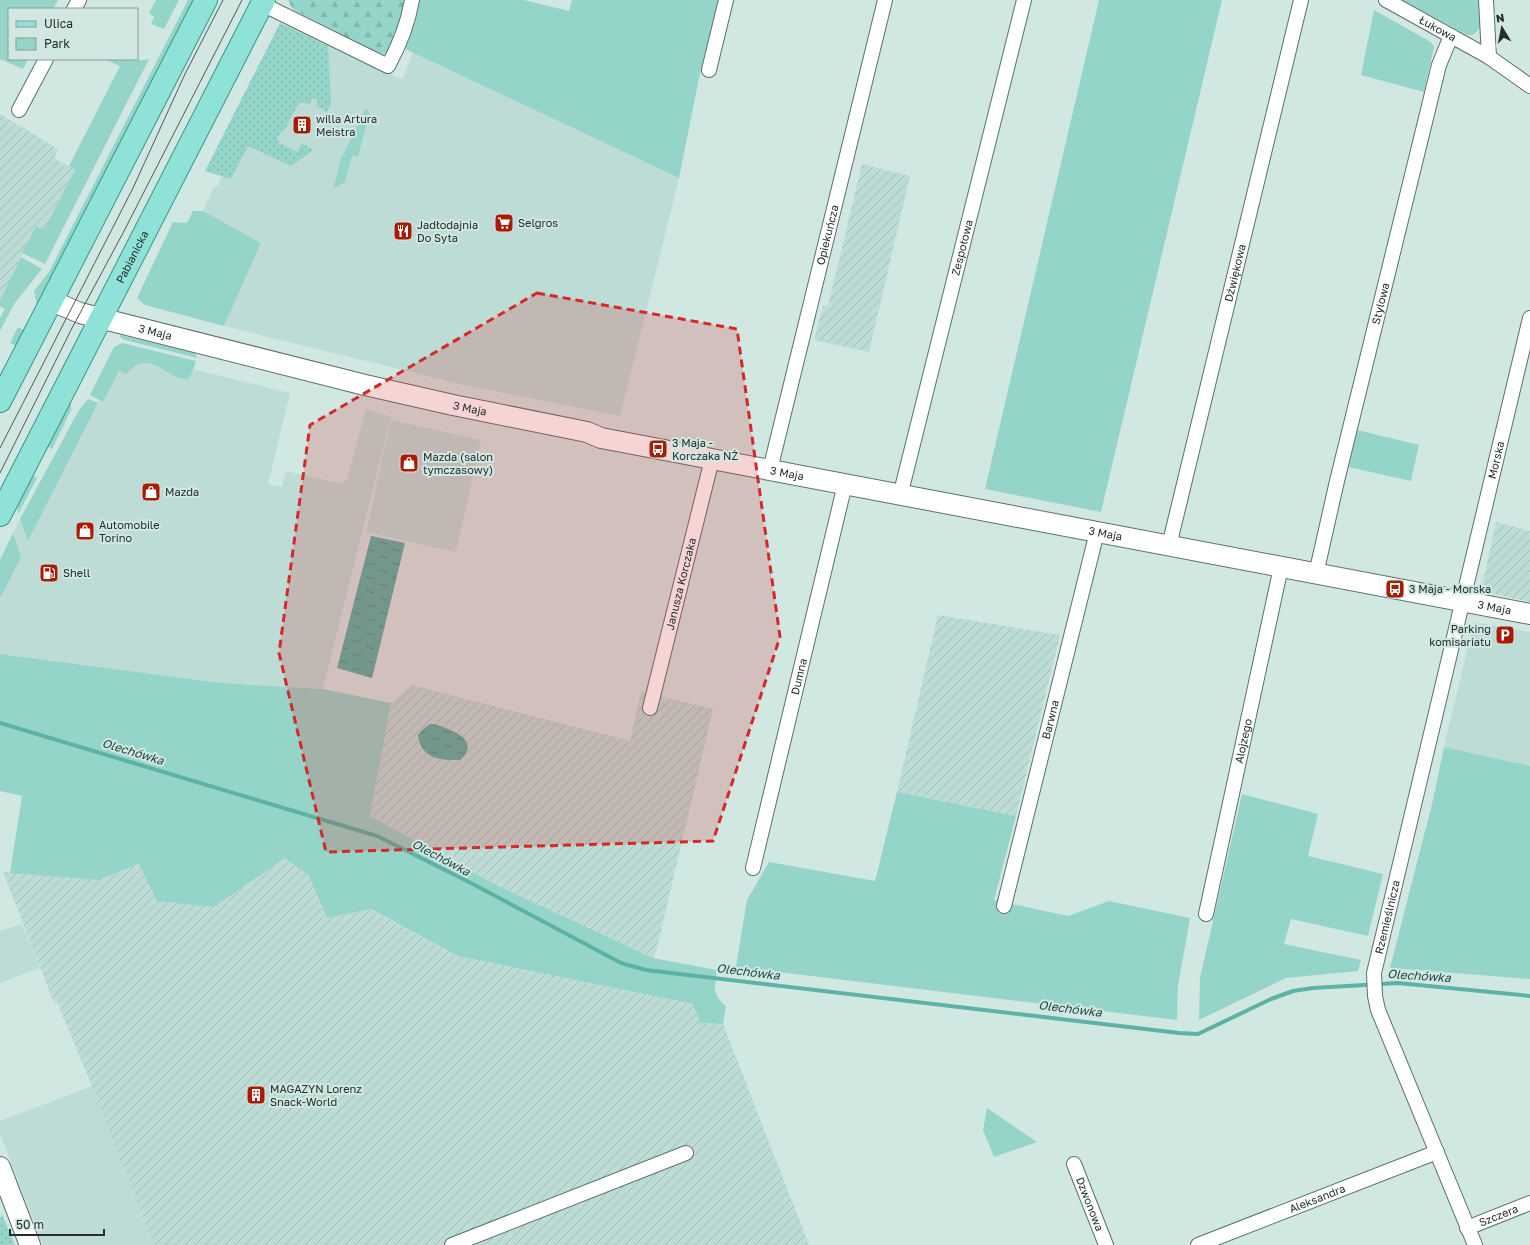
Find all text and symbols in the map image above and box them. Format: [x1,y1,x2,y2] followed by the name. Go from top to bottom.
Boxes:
[8,8,138,60] legend
[1482,8,1522,48] north arrow
[1495,11,1505,25] text: N
[1417,13,1459,44] street label: Łukowa
[44,16,73,31] text: Ulica
[44,36,70,51] text: Park
[316,112,377,138] place label: willa Artura Meistra
[291,114,313,136] building icon: willa Artura Meistra
[813,203,841,266] street label: Opiekuńcza
[493,212,515,234] supermarket icon: Selgros
[518,216,558,229] place label: Selgros
[417,218,478,244] place label: Jadłodajnia Do Syta
[948,218,975,277] street label: Zespołowa
[392,220,414,242] restaurant icon: Jadłodajnia Do Syta
[113,228,151,285] street label: Pabianicka
[1221,242,1248,303] street label: Dźwiękowa
[1369,281,1391,326] street label: Stylowa
[137,321,173,342] street label: 3 Maja
[452,398,488,418] street label: 3 Maja
[672,436,738,462] place label: 3 Maja - Korczaka NŻ
[647,438,669,460] bus stop icon: 3 Maja - Korczaka NŻ
[1485,440,1507,480] street label: Morska
[423,450,493,476] place label: Mazda (salon tymczasowy)
[398,452,420,474] shop icon: Mazda (salon tymczasowy)
[769,463,805,482] street label: 3 Maja
[140,481,162,503] shop icon: Mazda
[165,485,199,498] place label: Mazda
[99,518,160,544] place label: Automobile Torino
[74,520,96,542] shop icon: Automobile Torino
[1088,524,1123,543] street label: 3 Maja
[663,536,698,631] street label: Janusza Korczaka
[38,562,60,584] fuel station icon: Shell
[63,566,91,579] place label: Shell
[1384,578,1406,600] bus stop icon: 3 Maja - Morska
[1409,582,1491,595] place label: 3 Maja - Morska
[1477,597,1513,616] street label: 3 Maja
[1429,622,1491,648] place label: Parking komisariatu
[1494,624,1516,646] parking icon: Parking komisariatu
[788,657,809,696] street label: Dumna
[1039,699,1061,741] street label: Barwna
[1232,717,1254,765] street label: Alojzego
[100,735,167,768] water label: Olechówka
[410,836,474,880] water label: Olechówka
[1372,879,1402,955] street label: Rzemieślnicza
[716,960,782,983] water label: Olechówka
[1387,966,1453,985] water label: Olechówka
[1038,997,1104,1020] water label: Olechówka
[270,1082,362,1108] place label: MAGAZYN Lorenz Snack-World
[245,1084,267,1106] building icon: MAGAZYN Lorenz Snack-World
[1074,1175,1107,1233] street label: Dzwonowa
[1287,1181,1347,1215] street label: Aleksandra
[1477,1201,1520,1229] street label: Szczera
[10,1211,104,1237] scale bar
[16,1217,44,1232] text: 50 m

